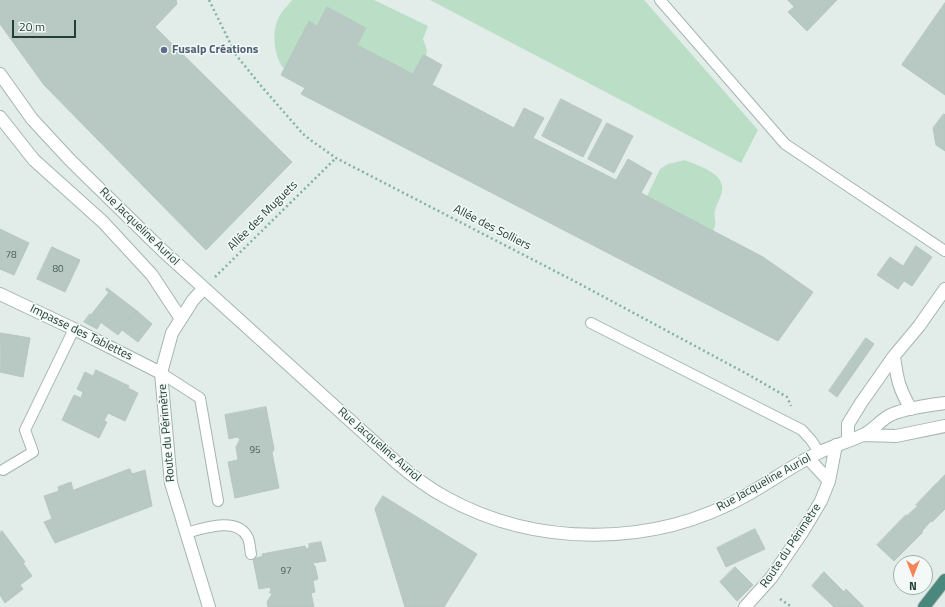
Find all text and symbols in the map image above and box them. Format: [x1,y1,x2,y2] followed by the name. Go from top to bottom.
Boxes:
[14,12,78,38] scale bar
[19,17,45,36] text: 20 m
[172,43,258,57] place label: Fusalp Créations
[159,45,169,55] marker: Fusalp Créations
[225,178,301,254] street label: Allée des Muguets
[96,185,182,269] street label: Rue Jacqueline Auriol
[451,202,533,254] street label: Allée des Solliers
[5,250,17,262] house number: 78
[52,264,64,276] house number: 80
[27,302,135,364] street label: Impasse des Tablettes
[156,383,178,483] street label: Route du Périmètre
[334,405,424,485] street label: Rue Jacqueline Auriol
[249,445,261,457] house number: 95
[714,451,814,515] street label: Rue Jacqueline Auriol
[757,501,825,591] street label: Route du Périmètre
[893,555,933,595] north arrow
[280,566,292,578] house number: 97
[909,578,917,594] text: N

